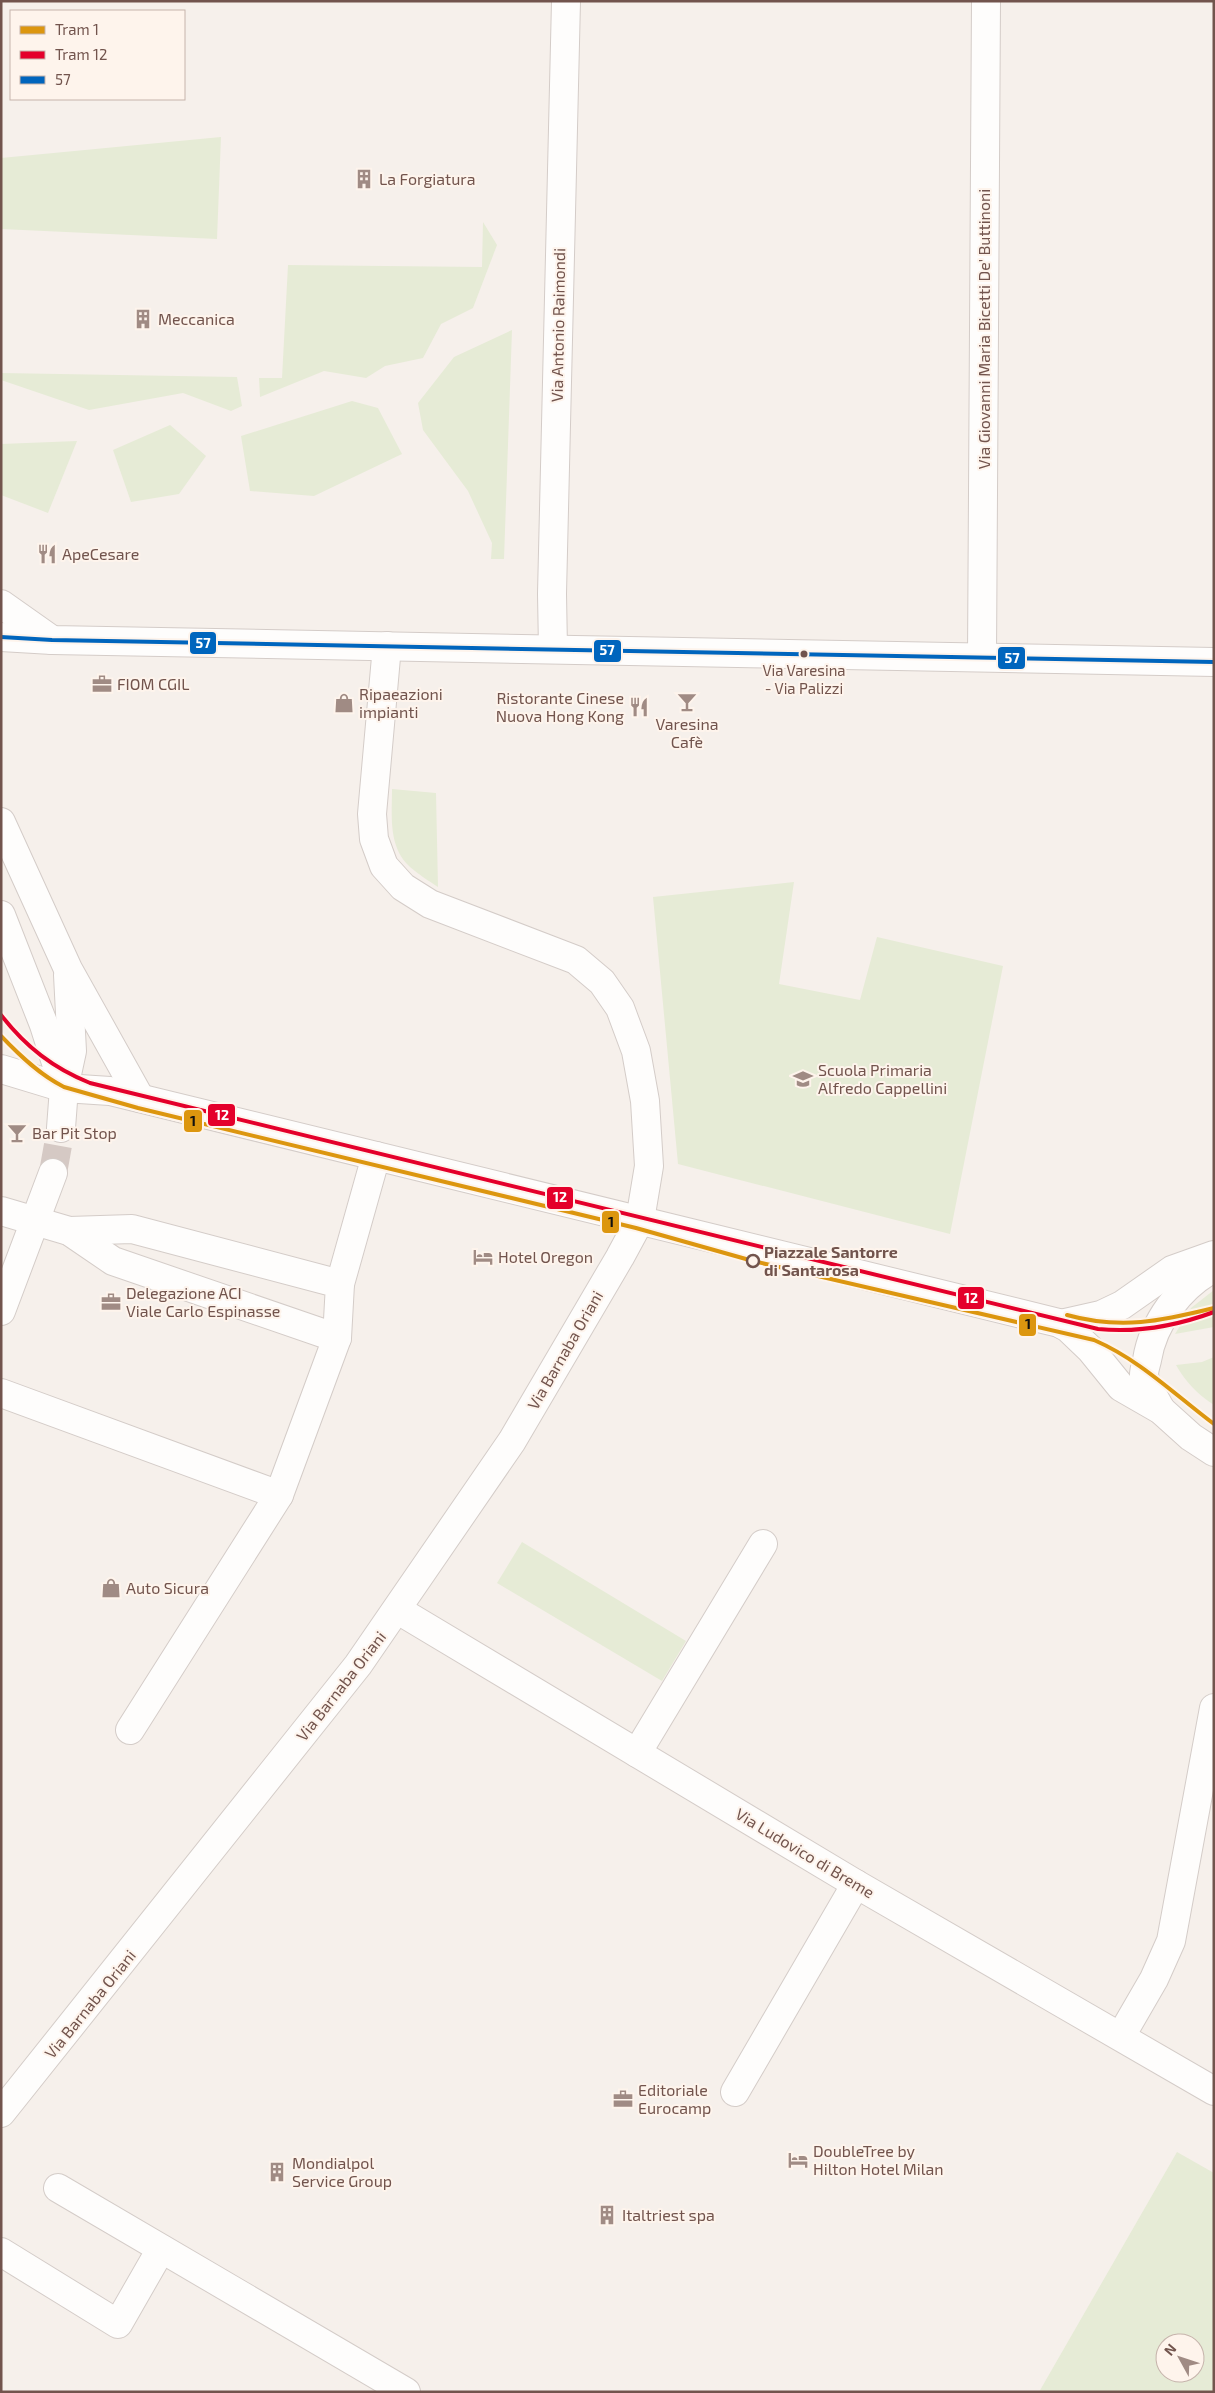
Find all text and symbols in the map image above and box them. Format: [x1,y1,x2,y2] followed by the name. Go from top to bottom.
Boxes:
[10,10,185,100] legend
[55,20,99,38] text: Tram 1
[55,45,107,63] text: Tram 12
[55,70,71,88] text: 57
[353,168,375,190] building icon: La Forgiatura
[379,169,475,188] place label: La Forgiatura
[974,189,993,469] street label: Via Giovanni Maria Bicetti De' Buttinoni
[547,248,568,402] street label: Via Antonio Raimondi
[132,308,154,330] building icon: Meccanica
[158,309,235,328] place label: Meccanica
[36,543,58,565] restaurant icon: ApeCesare
[62,544,139,563] place label: ApeCesare
[189,631,217,655] line badge: 57
[195,634,211,651] text: 57
[593,639,622,663] line badge: 57
[599,641,615,658] text: 57
[997,646,1026,670] line badge: 57
[799,649,809,659] marker: Via Varesina - Via Palizzi
[1004,649,1020,666] text: 57
[762,661,846,697] place label: Via Varesina - Via Palizzi
[91,673,113,695] office icon: FIOM CGIL
[117,674,190,693] place label: FIOM CGIL
[359,684,443,721] place label: Ripaeazioni impianti
[496,688,624,725] place label: Ristorante Cinese Nuova Hong Kong
[676,691,698,713] bar icon: Varesina Cafè
[333,692,355,714] shop icon: Ripaeazioni impianti
[628,696,650,718] restaurant icon: Ristorante Cinese Nuova Hong Kong
[655,714,719,751] place label: Varesina Cafè
[818,1060,947,1097] place label: Scuola Primaria Alfredo Cappellini
[792,1068,814,1090] school or university icon: Scuola Primaria Alfredo Cappellini
[207,1103,236,1127] line badge: 12
[215,1106,229,1123] text: 12
[183,1109,203,1133] line badge: 1
[190,1112,196,1129] text: 1
[6,1122,28,1144] bar icon: Bar Pit Stop
[32,1123,117,1142] place label: Bar Pit Stop
[546,1186,574,1210] line badge: 12
[553,1188,567,1205] text: 12
[601,1210,620,1234] line badge: 1
[608,1213,614,1230] text: 1
[764,1242,898,1279] place label: Piazzale Santorre di Santarosa
[472,1246,494,1268] hotel icon: Hotel Oregon
[498,1247,593,1266] place label: Hotel Oregon
[746,1254,760,1268] marker: Piazzale Santorre di Santarosa
[126,1283,280,1320] place label: Delegazione ACI Viale Carlo Espinasse
[957,1286,985,1310] line badge: 12
[523,1287,606,1412] street label: Via Barnaba Oriani
[964,1289,978,1306] text: 12
[100,1291,122,1313] office icon: Delegazione ACI Viale Carlo Espinasse
[1018,1313,1037,1337] line badge: 1
[1025,1315,1031,1332] text: 1
[100,1577,122,1599] shop icon: Auto Sicura
[126,1578,209,1597] place label: Auto Sicura
[292,1627,389,1744] street label: Via Barnaba Oriani
[732,1804,878,1902] street label: Via Ludovico di Breme
[40,1946,139,2062] street label: Via Barnaba Oriani
[638,2080,711,2117] place label: Editoriale Eurocamp
[612,2088,634,2110] office icon: Editoriale Eurocamp
[813,2141,944,2178] place label: DoubleTree by Hilton Hotel Milan
[787,2149,809,2171] hotel icon: DoubleTree by Hilton Hotel Milan
[292,2153,392,2190] place label: Mondialpol Service Group
[266,2161,288,2183] building icon: Mondialpol Service Group
[596,2204,618,2226] building icon: Italtriest spa
[622,2205,715,2224] place label: Italtriest spa
[1155,2333,1205,2383] north arrow
[1160,2340,1179,2359] text: N

